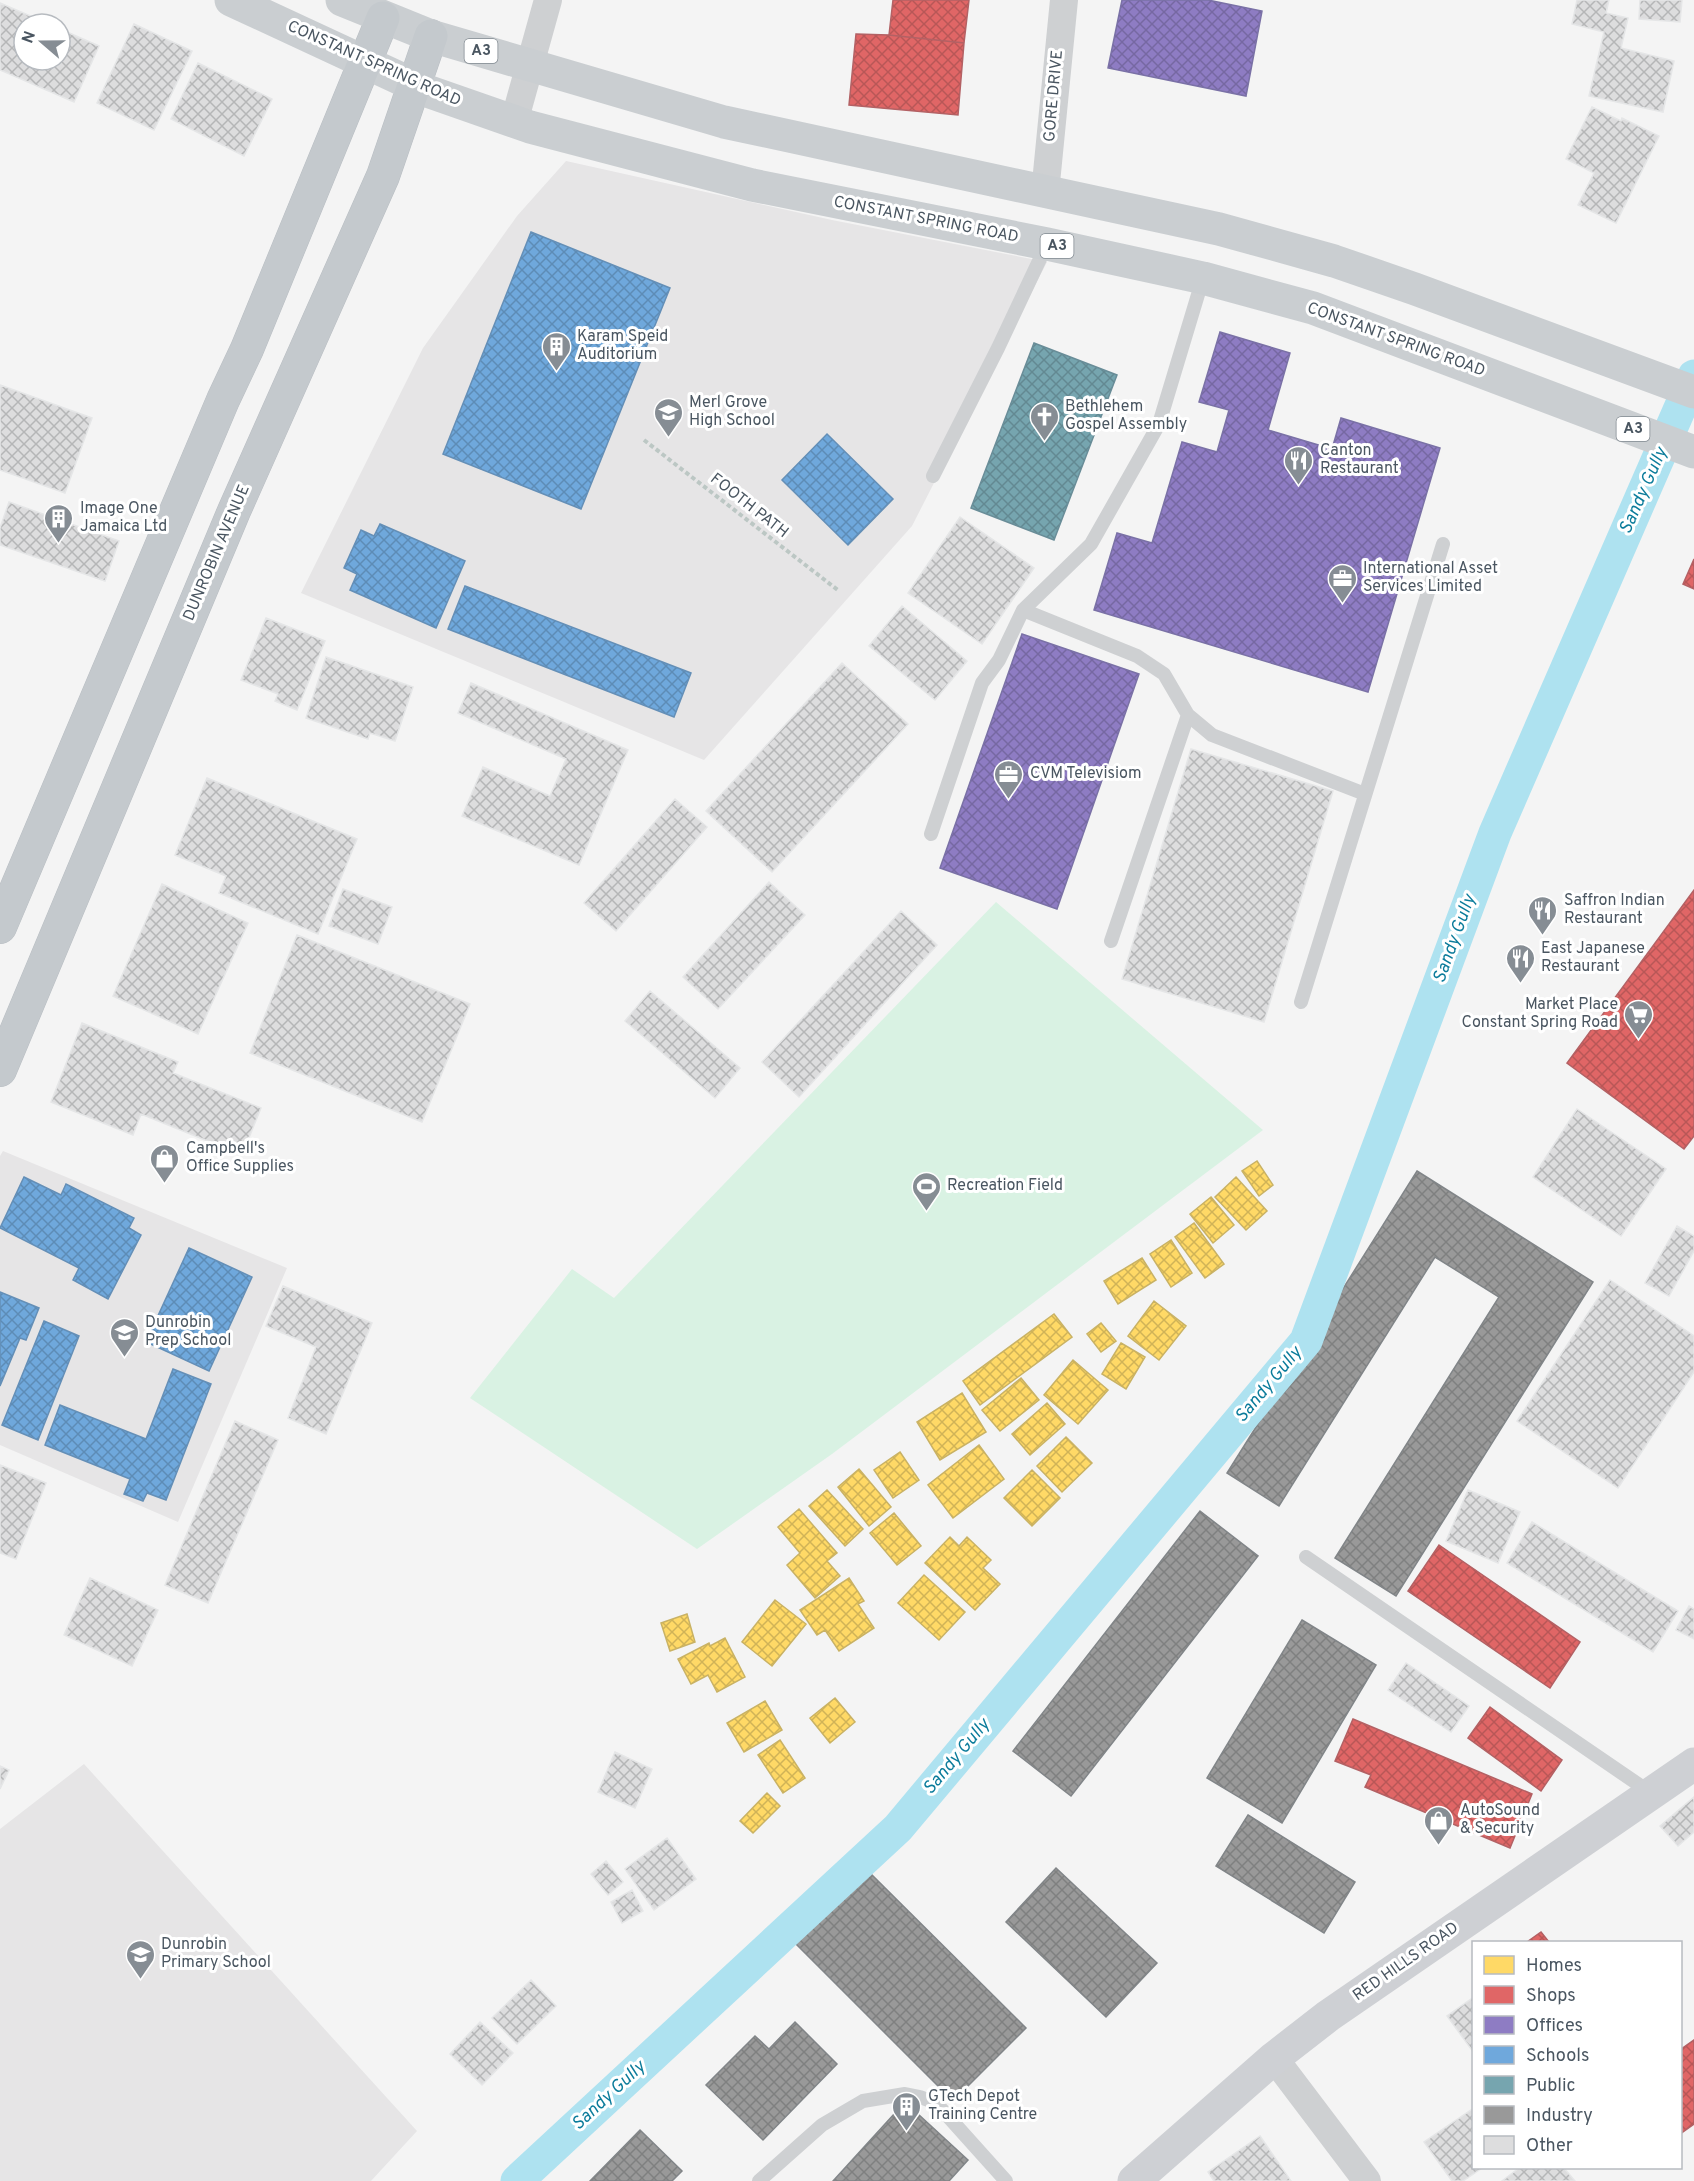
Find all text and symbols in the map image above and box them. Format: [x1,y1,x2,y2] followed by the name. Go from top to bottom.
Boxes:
[12,12,72,72] north arrow
[284,17,464,111] street label: CONSTANT SPRING ROAD
[18,29,41,46] text: N
[464,39,498,63] road number: A3
[1040,49,1068,143] street label: GORE DRIVE
[832,192,1020,248] street label: CONSTANT SPRING ROAD
[1040,234,1074,258] road number: A3
[1304,298,1488,382] street label: CONSTANT SPRING ROAD
[577,327,668,365] place label: Karam Speid Auditorium
[540,330,572,372] building icon: Karam Speid Auditorium
[689,393,775,431] place label: Merl Grove High School
[652,396,684,438] school or university icon: Merl Grove High School
[1065,397,1187,435] place label: Bethlehem Gospel Assembly
[1028,400,1060,442] church icon: Bethlehem Gospel Assembly
[1616,417,1650,441] road number: A3
[1320,441,1399,479] place label: Canton Restaurant
[1615,442,1674,538] water label: Sandy Gully
[1283,444,1315,486] restaurant icon: Canton Restaurant
[706,469,792,543] street label: FOOTH PATH
[179,482,255,624] street label: DUNROBIN AVENUE
[80,499,167,537] place label: Image One Jamaica Ltd
[43,502,75,544] building icon: Image One Jamaica Ltd
[1363,559,1498,597] place label: International Asset Services Limited
[1326,562,1358,604] office icon: International Asset Services Limited
[993,758,1025,800] office icon: CVM Televisiom
[1030,764,1142,784] place label: CVM Televisiom
[1428,890,1482,986] water label: Sandy Gully
[1564,891,1665,929] place label: Saffron Indian Restaurant
[1527,894,1559,936] restaurant icon: Saffron Indian Restaurant
[1541,939,1645,977] place label: East Japanese Restaurant
[1504,942,1536,984] restaurant icon: East Japanese Restaurant
[1461,995,1618,1033] place label: Market Place Constant Spring Road
[1623,998,1655,1040] supermarket icon: Market Place Constant Spring Road
[186,1139,294,1177] place label: Campbell's Office Supplies
[149,1142,181,1184] shop icon: Campbell's Office Supplies
[910,1170,942,1212] sports icon: Recreation Field
[947,1176,1063,1196] place label: Recreation Field
[145,1313,231,1351] place label: Dunrobin Prep School
[108,1316,140,1358] school or university icon: Dunrobin Prep School
[1230,1341,1309,1428] water label: Sandy Gully
[918,1713,997,1800] water label: Sandy Gully
[1460,1801,1540,1839] place label: AutoSound & Security
[1423,1804,1455,1846] shop icon: AutoSound & Security
[1349,1918,1463,2006] street label: RED HILLS ROAD
[161,1935,271,1973] place label: Dunrobin Primary School
[124,1938,156,1980] school or university icon: Dunrobin Primary School
[1472,1941,1682,2169] legend
[1526,1955,1582,1978] text: Homes
[1526,1985,1576,2008] text: Shops
[1526,2015,1583,2038] text: Offices
[1526,2045,1589,2068] text: Schools
[567,2055,652,2136] water label: Sandy Gully
[1526,2075,1576,2098] text: Public
[928,2087,1037,2125] place label: GTech Depot Training Centre
[891,2090,923,2132] building icon: GTech Depot Training Centre
[1526,2105,1593,2128] text: Industry
[1526,2135,1573,2158] text: Other

